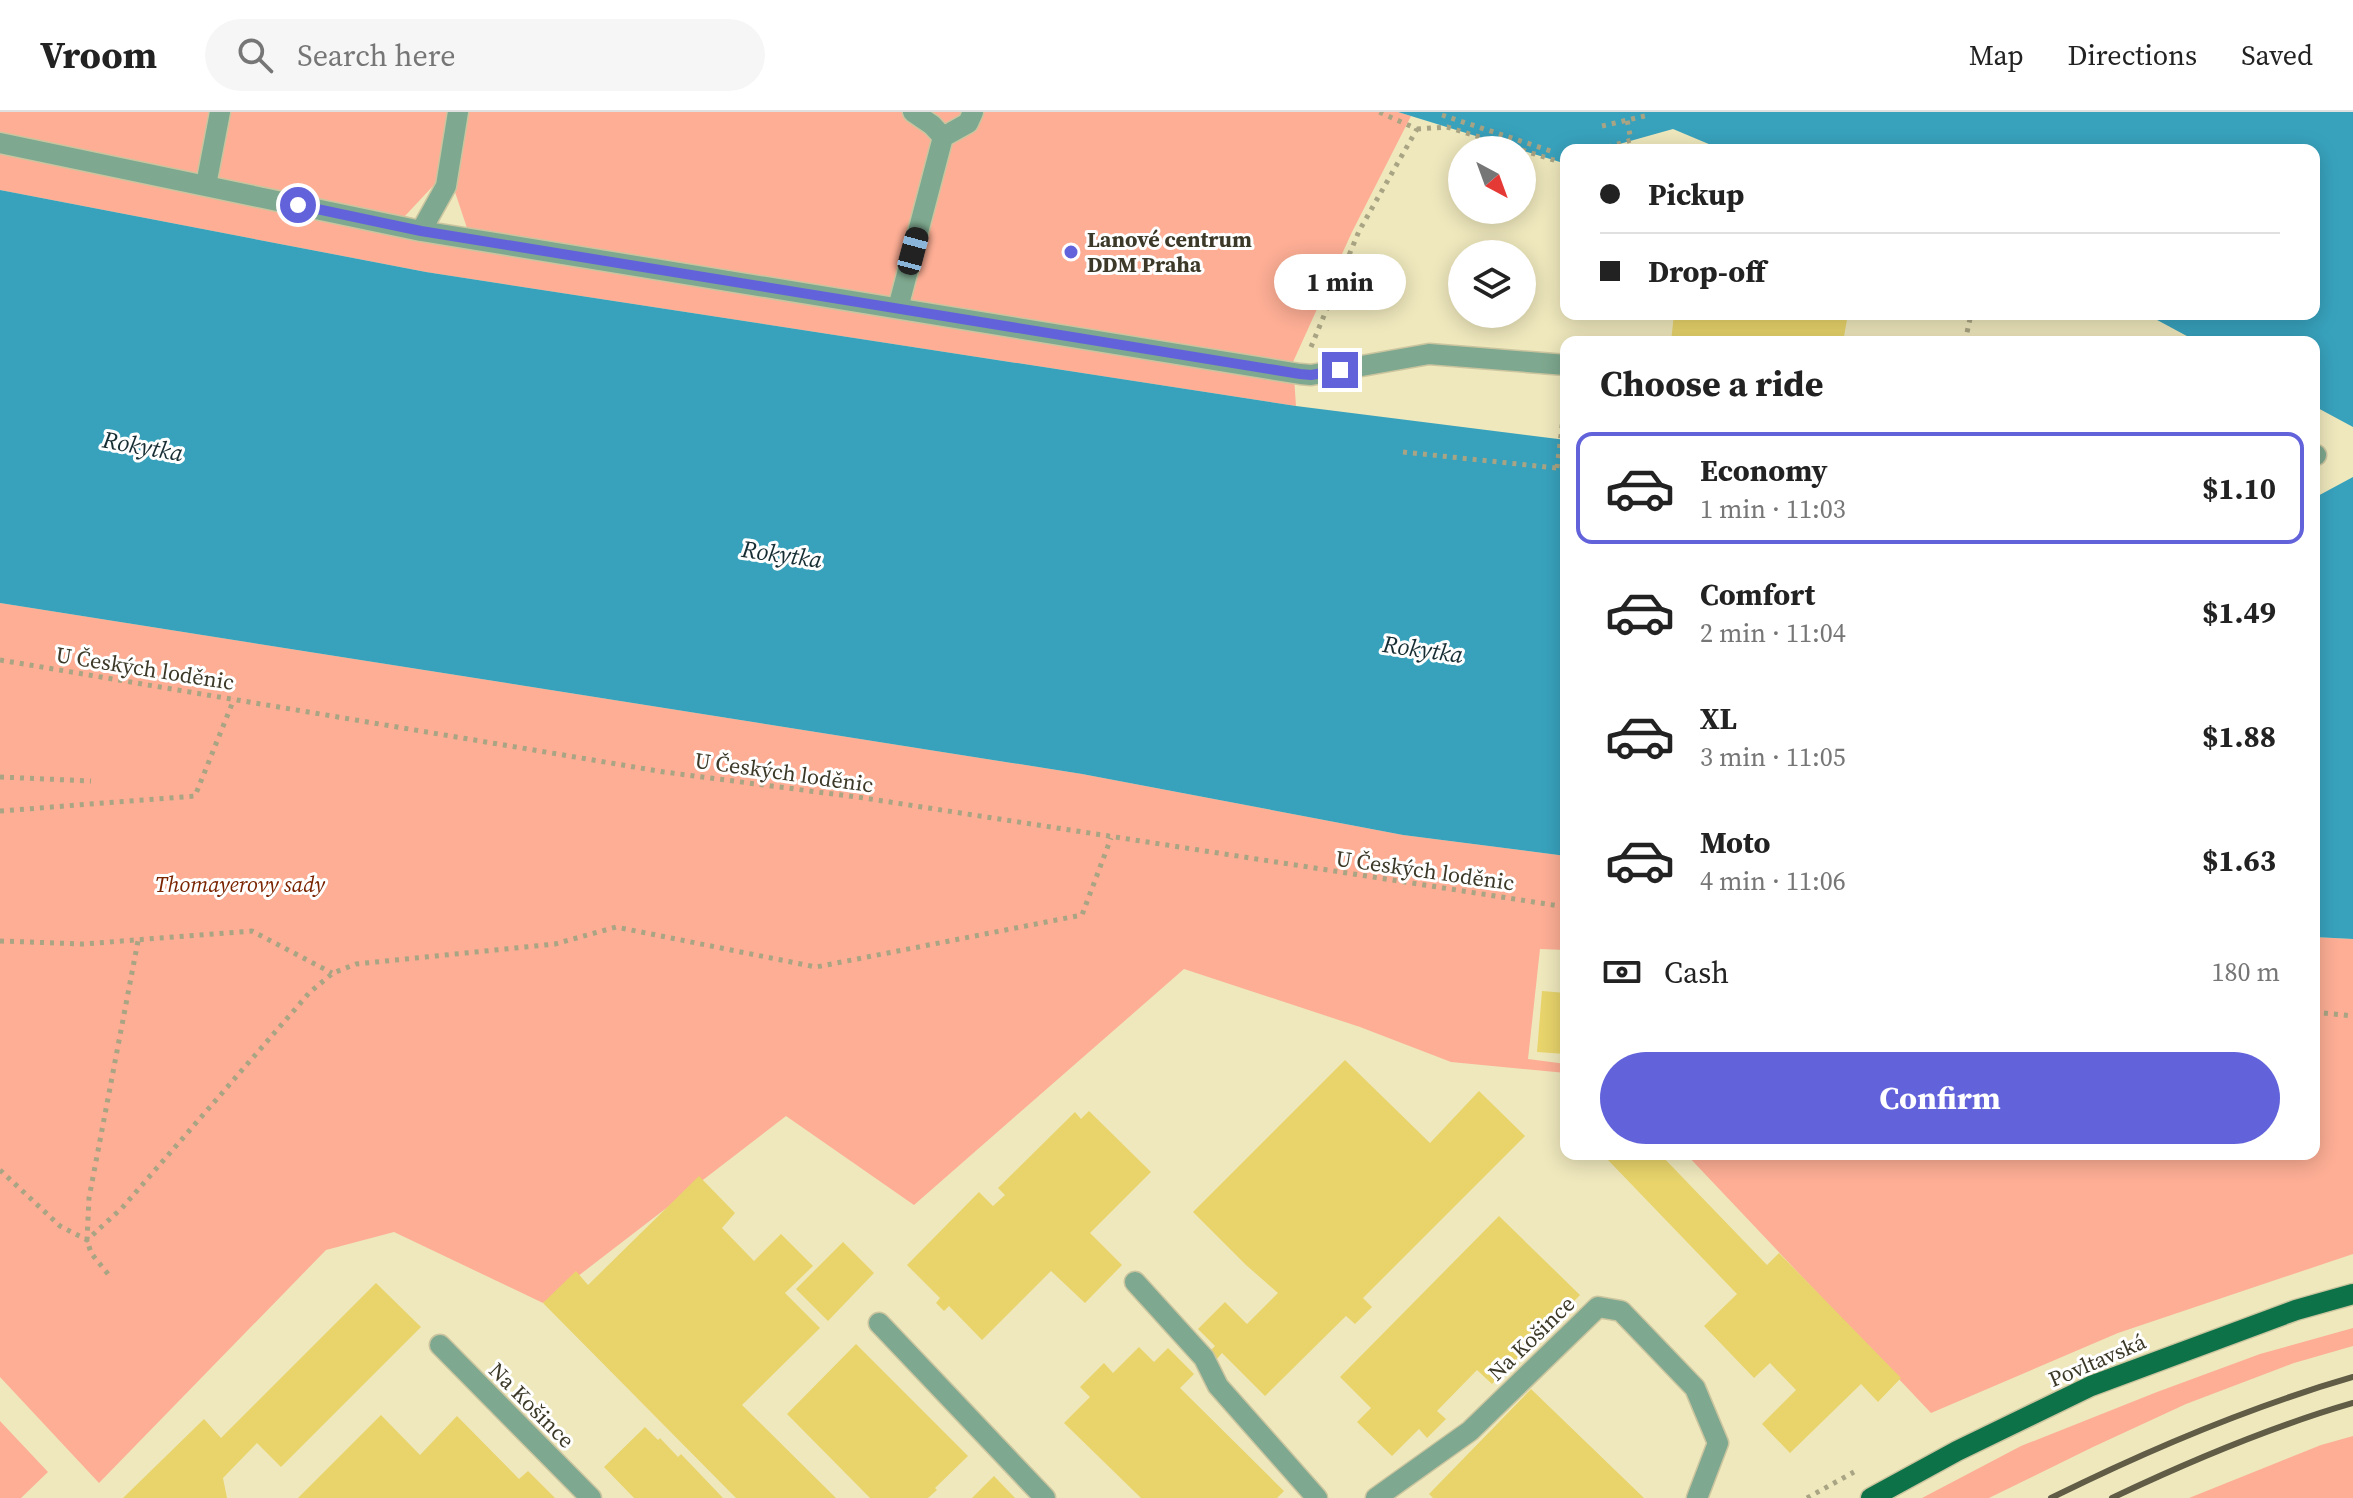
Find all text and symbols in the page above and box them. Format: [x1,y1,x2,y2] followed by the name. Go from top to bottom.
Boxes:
[205,19,765,91] search box
[40,29,157,81] text: Vroom
[233,33,277,77] icon: search
[297,35,456,76] text: Search here
[1969,36,2024,74] text: Map
[2068,36,2197,74] text: Directions
[2241,36,2313,74] text: Saved
[1448,136,1536,224] north arrow
[1448,136,1536,328] map controls
[1648,174,1744,215] text: Pickup
[280,187,316,223] route start
[1087,224,1252,279] place label: Lanové centrum DDM Praha
[895,225,931,277] car
[1448,240,1536,328] button: layers
[1062,243,1080,261] marker: Lanové centrum DDM Praha
[1648,251,1766,292] text: Drop-off
[1274,254,1406,310] callout: 1 min
[1306,264,1374,300] text: 1 min
[1322,352,1358,388] route end
[1600,359,1823,408] text: Choose a ride
[99,423,186,469] water label: Rokytka
[1700,450,1828,491] text: Economy
[1604,452,1676,524] icon: car
[2202,468,2276,509] text: $1.10
[1700,491,1846,527] text: 1 min · 11:03
[739,532,825,576] water label: Rokytka
[1700,574,1815,615] text: Comfort
[1604,576,1676,648] icon: car
[2202,592,2276,633] text: $1.49
[1700,615,1846,651] text: 2 min · 11:04
[1380,627,1466,671] water label: Rokytka
[54,639,237,697] street label: U Českých loděnic
[1700,698,1737,739] text: XL
[1604,700,1676,772] icon: car
[2202,716,2276,757] text: $1.88
[1700,739,1846,775] text: 3 min · 11:05
[693,745,876,799] street label: U Českých loděnic
[1700,822,1771,863] text: Moto
[1604,824,1676,896] icon: car
[2202,840,2276,881] text: $1.63
[1334,843,1517,897] street label: U Českých loděnic
[1700,863,1846,899] text: 4 min · 11:06
[155,869,326,899] park label: Thomayerovy sady
[1600,950,1644,994] icon: cash
[1664,952,1729,993] text: Cash
[2212,954,2280,990] text: 180 m
[1600,1052,2280,1144] button: Confirm
[1481,1289,1581,1387] street label: Na Košince
[2044,1326,2151,1394] street label: Povltavská
[483,1356,581,1454] street label: Na Košince

